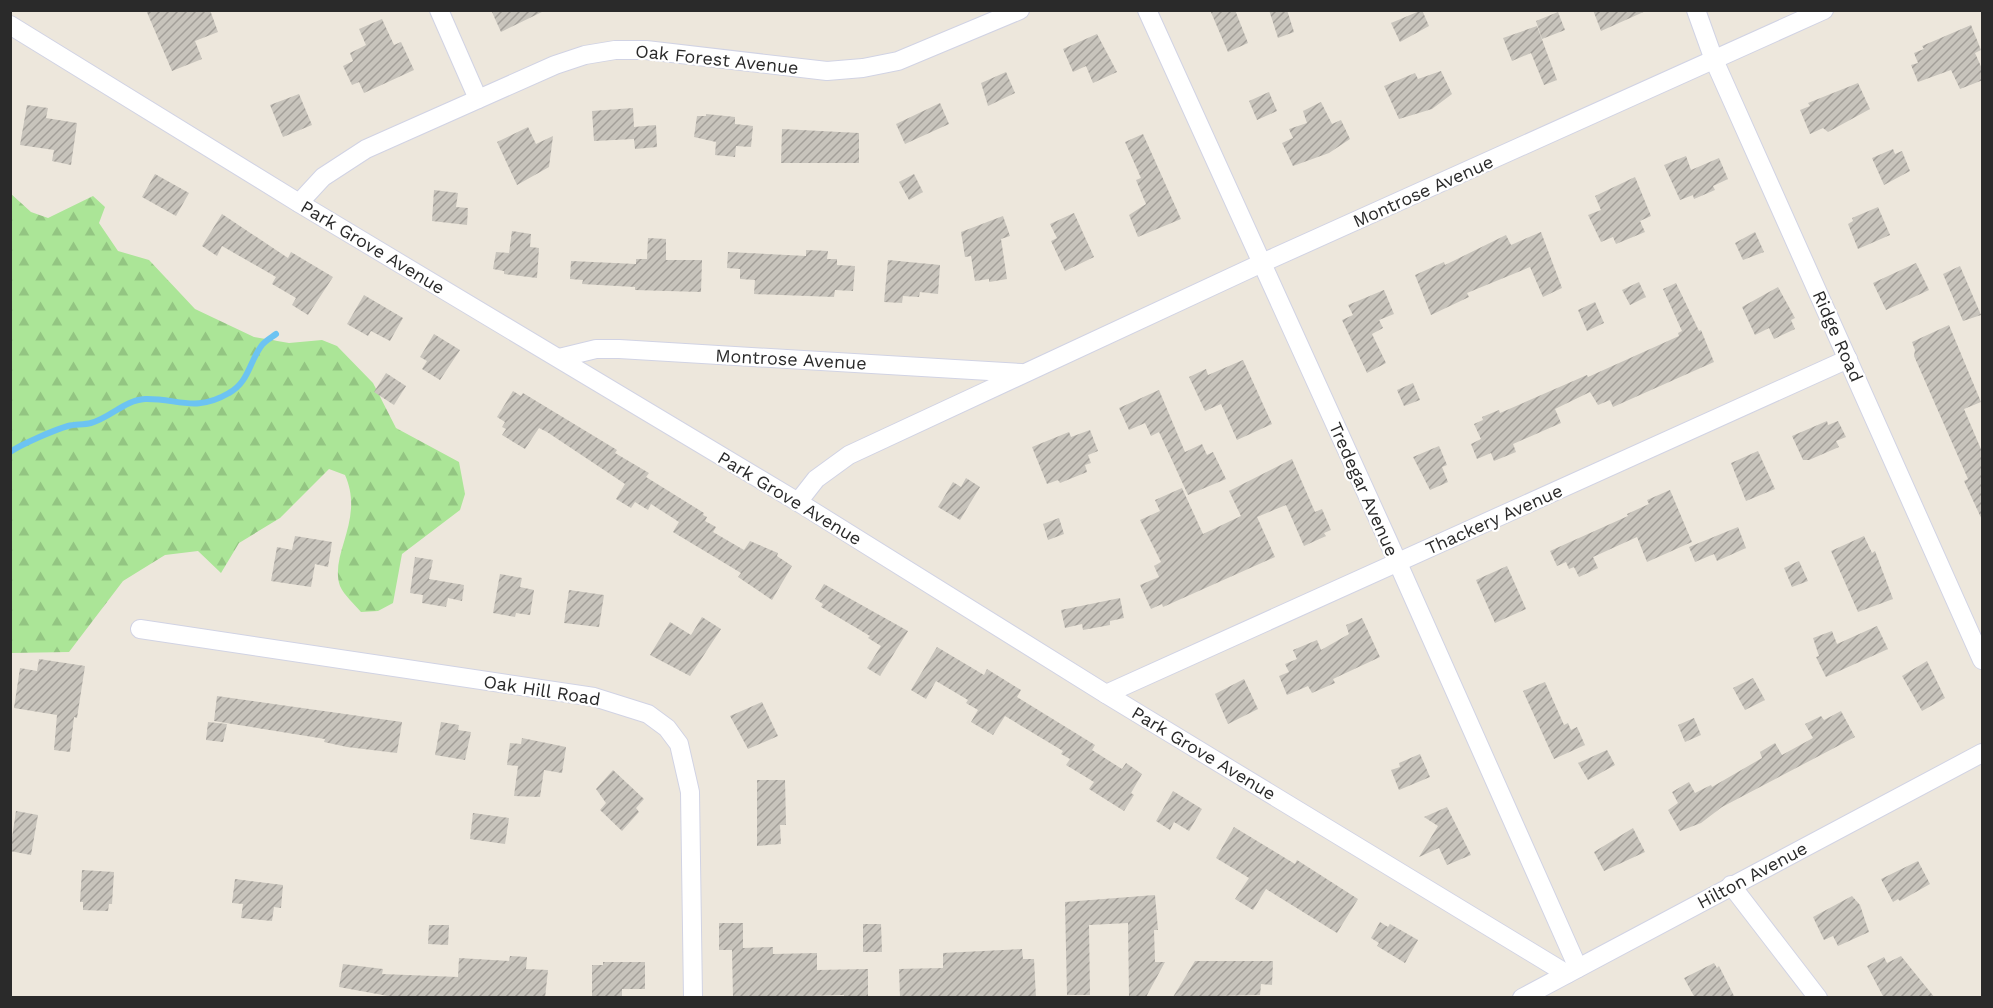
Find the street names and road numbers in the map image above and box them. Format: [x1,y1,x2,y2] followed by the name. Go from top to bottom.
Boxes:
[634,40,800,78] street label: Oak Forest Avenue
[1350,151,1496,231] street label: Montrose Avenue
[297,196,449,298] street label: Park Grove Avenue
[1808,287,1868,385] street label: Ridge Road
[715,345,867,373] street label: Montrose Avenue
[1325,419,1403,559] street label: Tredegar Avenue
[714,447,866,549] street label: Park Grove Avenue
[1422,479,1566,559] street label: Thackery Avenue
[482,670,602,710] street label: Oak Hill Road
[1128,702,1280,804] street label: Park Grove Avenue
[1693,837,1811,913] street label: Hilton Avenue

